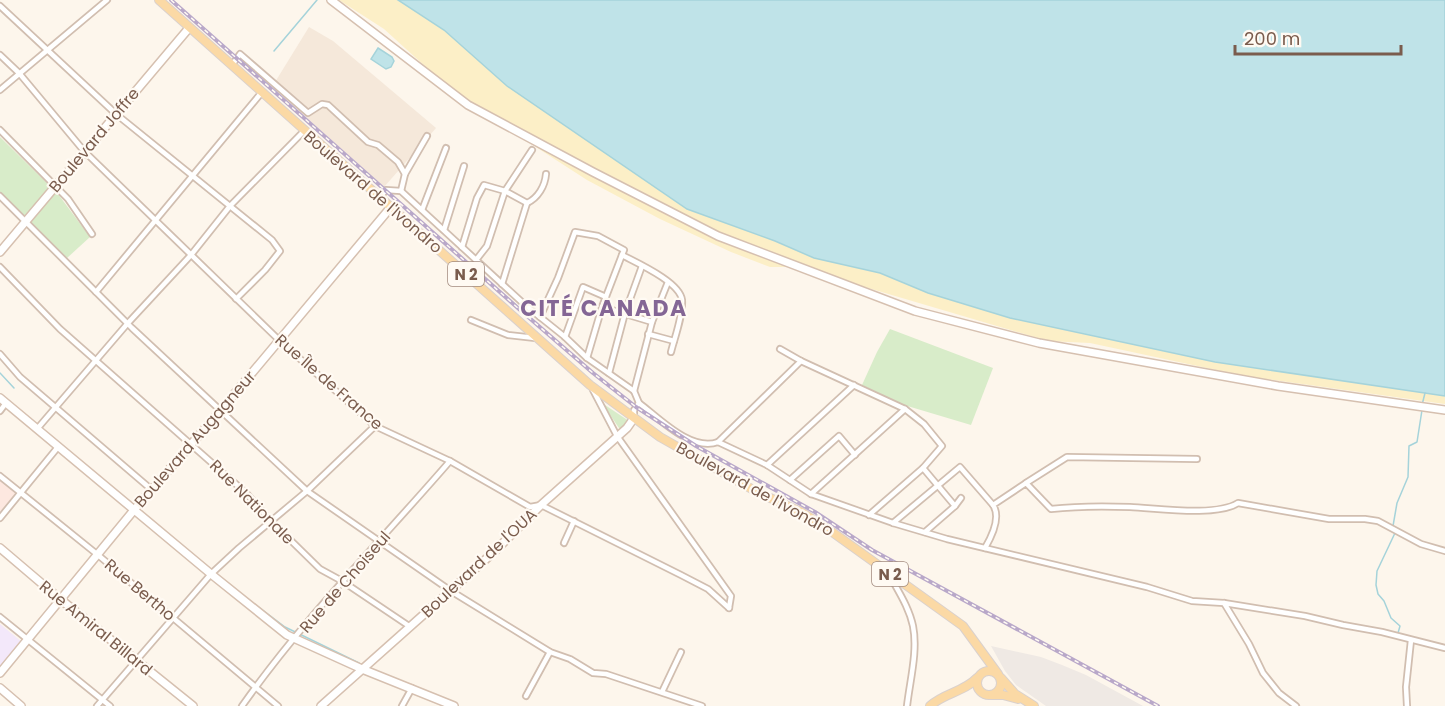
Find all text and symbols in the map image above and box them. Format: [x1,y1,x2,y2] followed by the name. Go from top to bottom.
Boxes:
[1235,18,1402,56] scale bar
[1244,26,1300,51] text: 200 m
[43,83,145,197] street label: Boulevard Joffre
[299,125,447,259] street label: Boulevard de l'Ivondro
[448,262,484,286] road number: N 2
[520,293,688,324] district label: CITÉ CANADA
[270,329,388,435] street label: Rue Île de France
[129,365,261,513] street label: Boulevard Augagneur
[672,436,838,542] street label: Boulevard de l'Ivondro
[205,455,299,549] street label: Rue Nationale
[416,503,542,623] street label: Boulevard de l'OUA
[294,526,396,638] street label: Rue de Choiseul
[100,553,180,627] street label: Rue Bertho
[872,562,908,586] road number: N 2
[35,575,157,681] street label: Rue Amiral Billard

